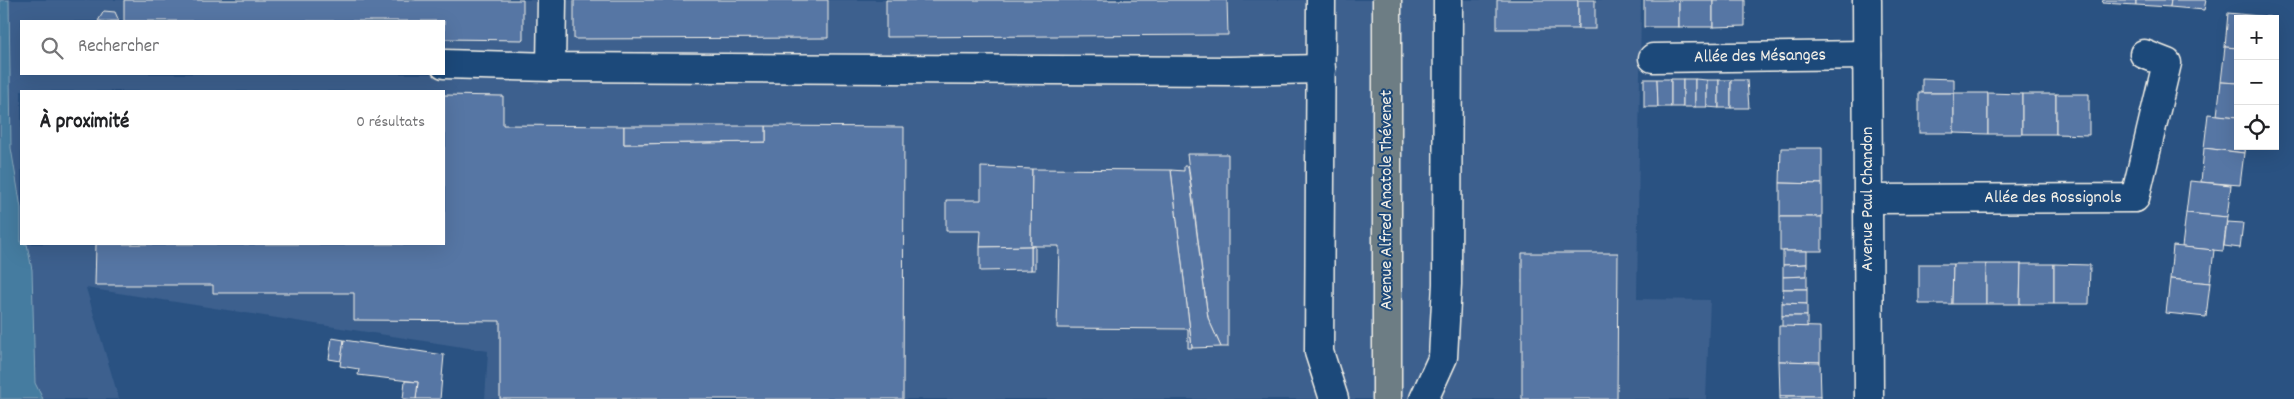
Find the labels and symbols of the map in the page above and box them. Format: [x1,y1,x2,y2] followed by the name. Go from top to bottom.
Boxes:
[1694,43,1826,71] street label: Allée des Mésanges
[1375,90,1400,310] street label: Avenue Alfred Anatole Thévenet
[1856,127,1881,271] street label: Avenue Paul Chandon
[1984,186,2122,211] street label: Allée des Rossignols

